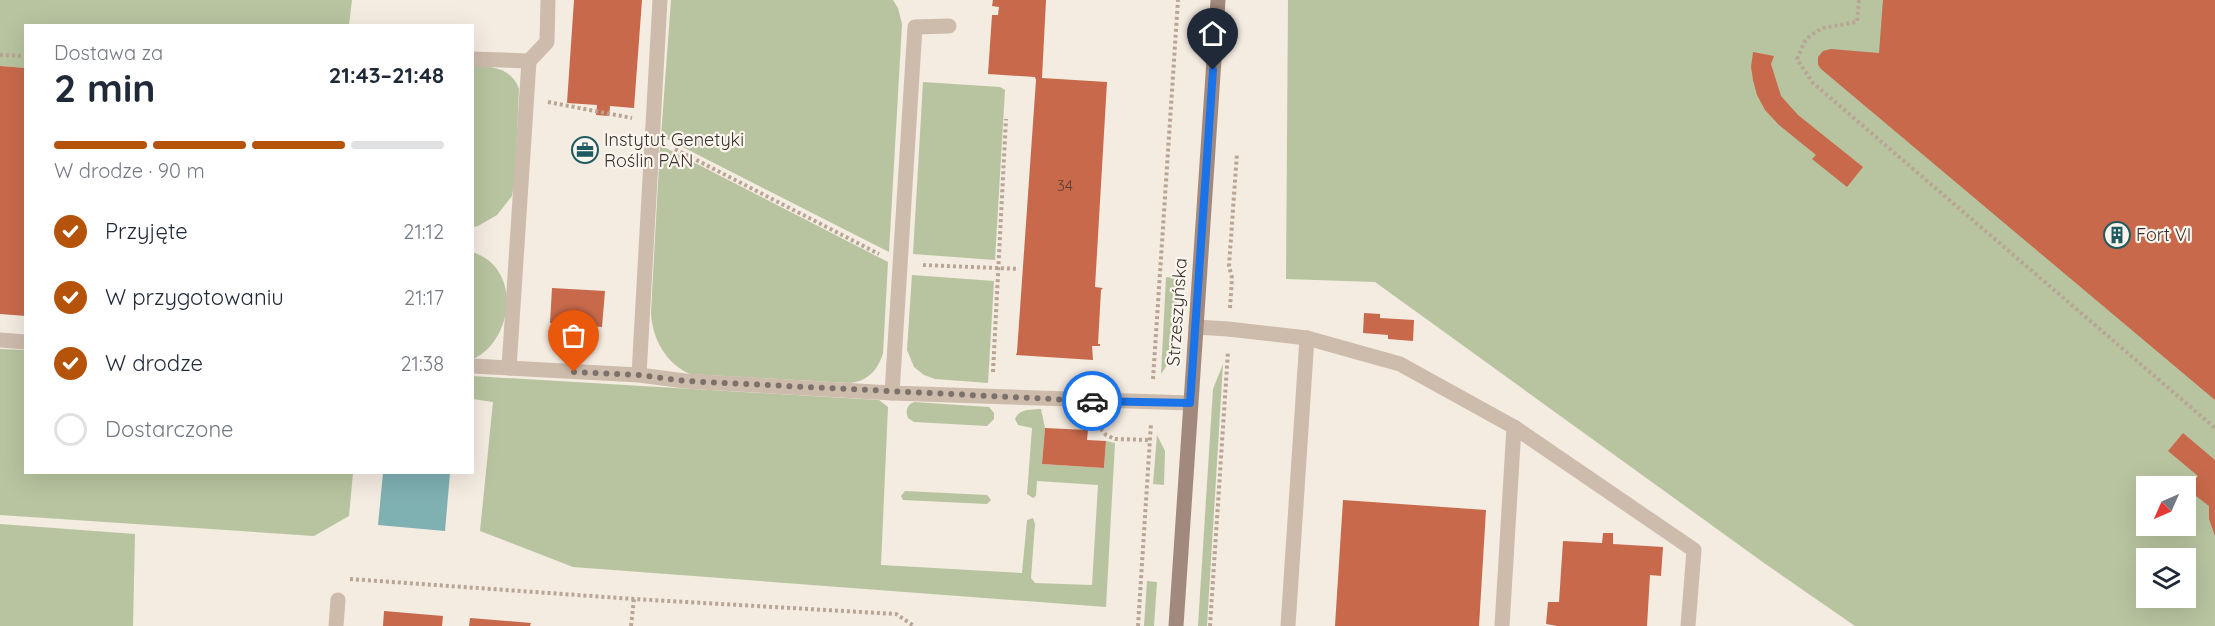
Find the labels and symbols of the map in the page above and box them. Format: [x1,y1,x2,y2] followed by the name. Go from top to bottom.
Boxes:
[1187,8,1238,70] pin
[604,128,744,172] place label: Instytut Genetyki Roślin PAN
[570,135,600,165] office icon: Instytut Genetyki Roślin PAN
[1057,176,1073,195] house number: 34
[2102,220,2132,250] building icon: Fort VI
[2136,223,2191,246] place label: Fort VI
[1161,257,1192,367] street label: Strzeszyńska
[548,310,599,372] pin
[1062,371,1122,431] courier
[2136,476,2196,536] north arrow

